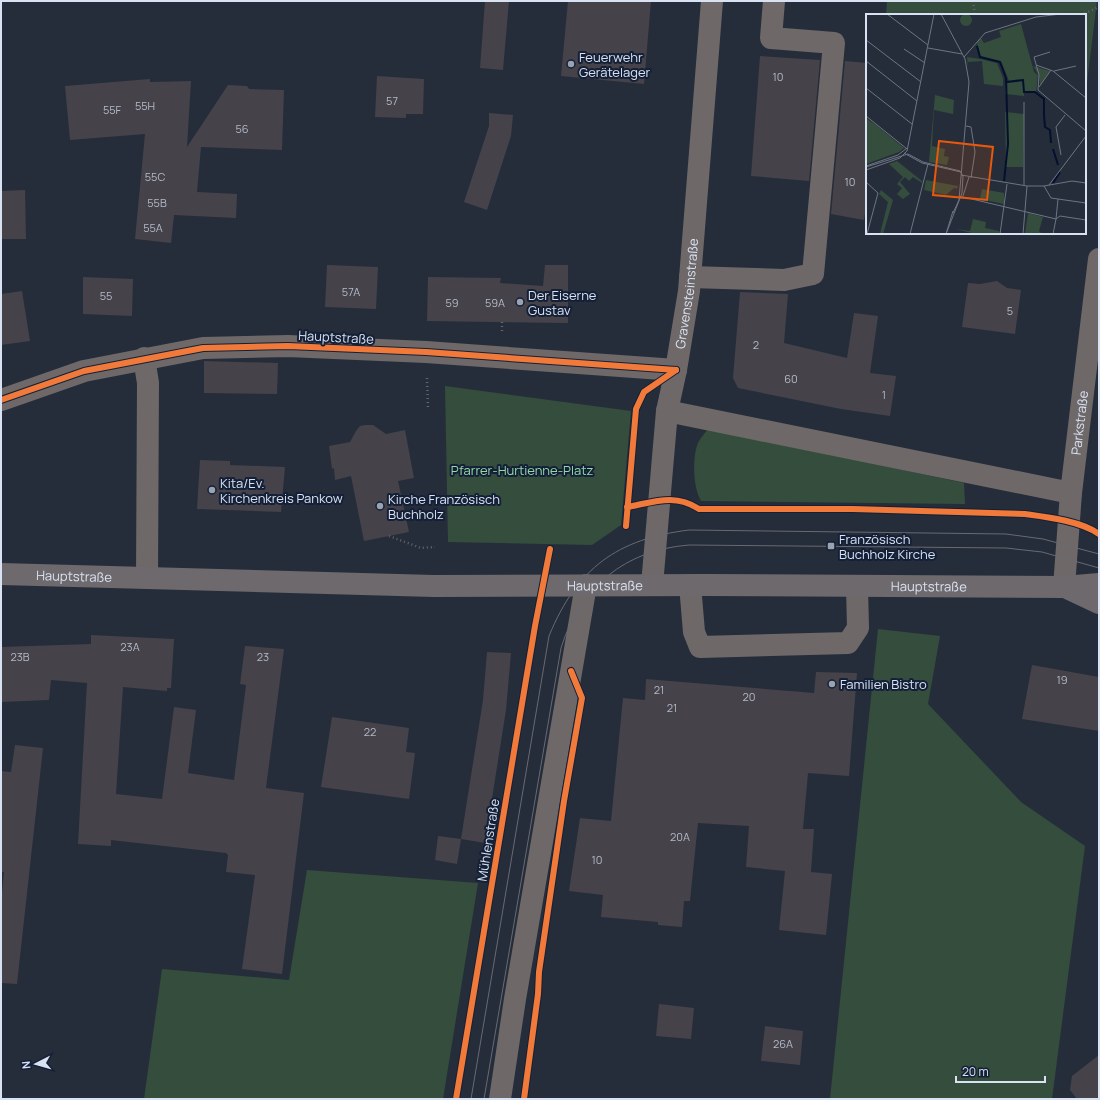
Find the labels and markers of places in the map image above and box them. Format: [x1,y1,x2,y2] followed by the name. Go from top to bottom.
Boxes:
[579,48,651,81] place label: Feuerwehr Gerätelager
[566,59,576,69] marker: Feuerwehr Gerätelager
[528,286,597,319] place label: Der Eiserne Gustav
[515,297,525,307] marker: Der Eiserne Gustav
[220,474,343,507] place label: Kita/Ev. Kirchenkreis Pankow
[207,485,217,495] marker: Kita/Ev. Kirchenkreis Pankow
[388,490,500,523] place label: Kirche Französisch Buchholz
[375,501,385,511] marker: Kirche Französisch Buchholz
[839,530,936,563] place label: Französisch Buchholz Kirche
[826,541,836,551] marker: Französisch Buchholz Kirche
[840,675,927,693] place label: Familien Bistro
[827,679,837,689] marker: Familien Bistro

